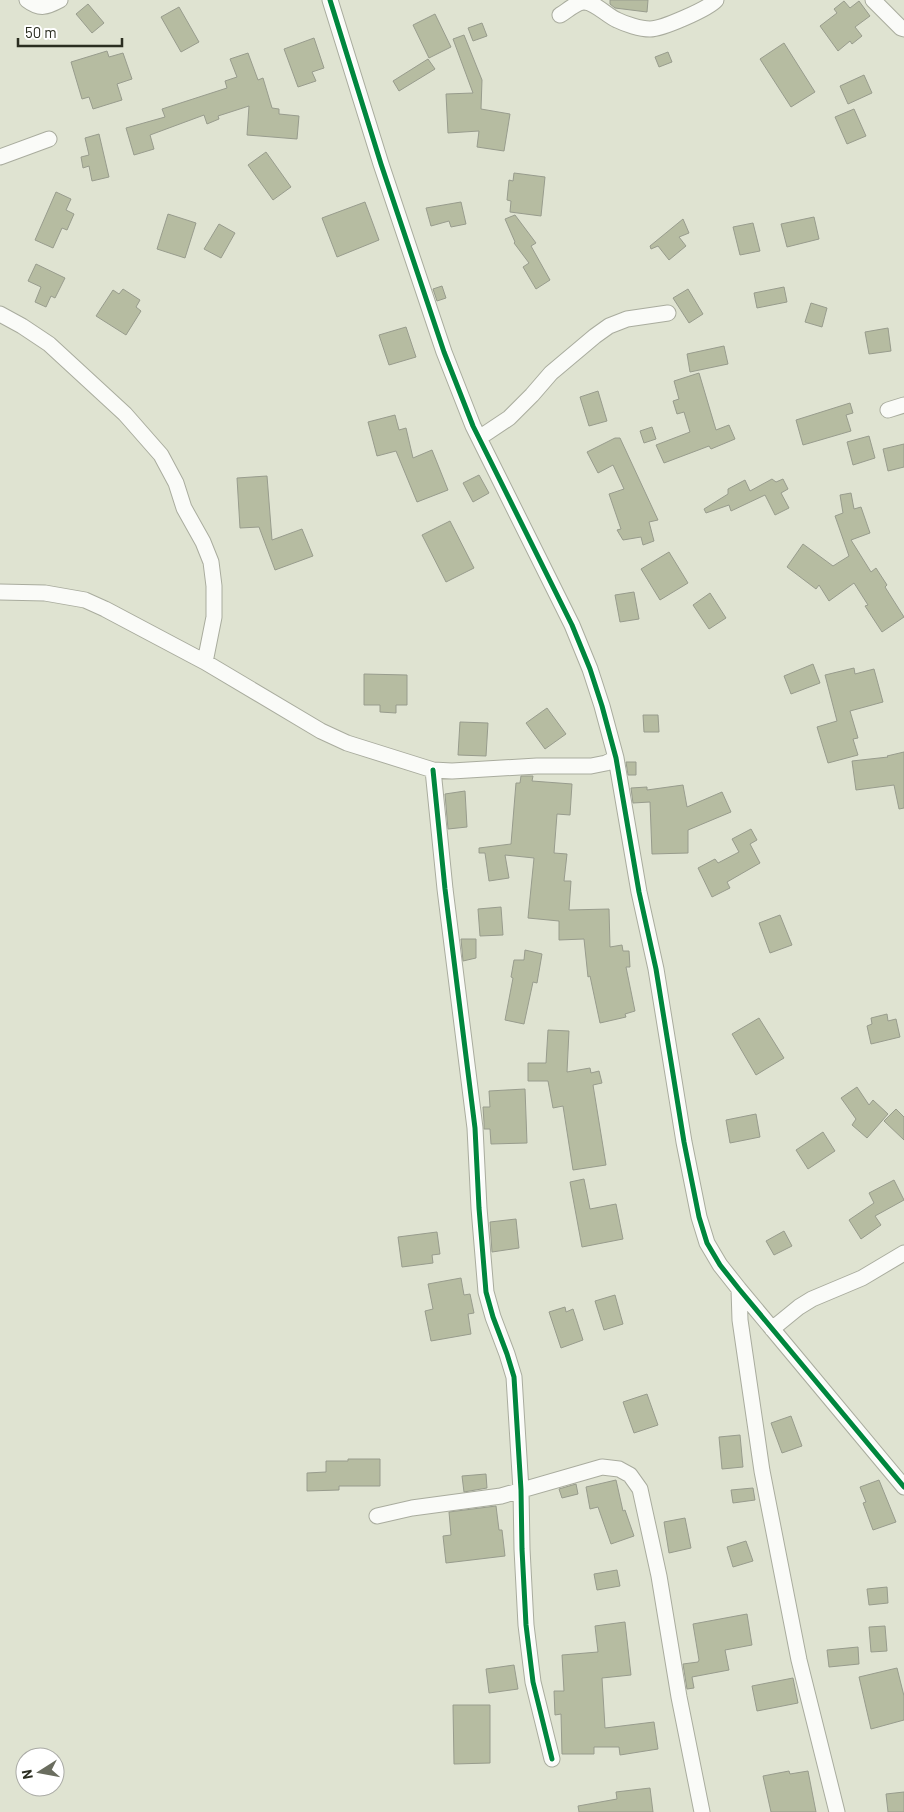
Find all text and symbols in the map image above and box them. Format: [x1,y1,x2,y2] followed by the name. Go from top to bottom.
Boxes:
[18,15,121,47] scale bar
[25,23,57,41] text: 50 m
[15,1747,65,1797] north arrow
[18,1768,36,1781] text: N

